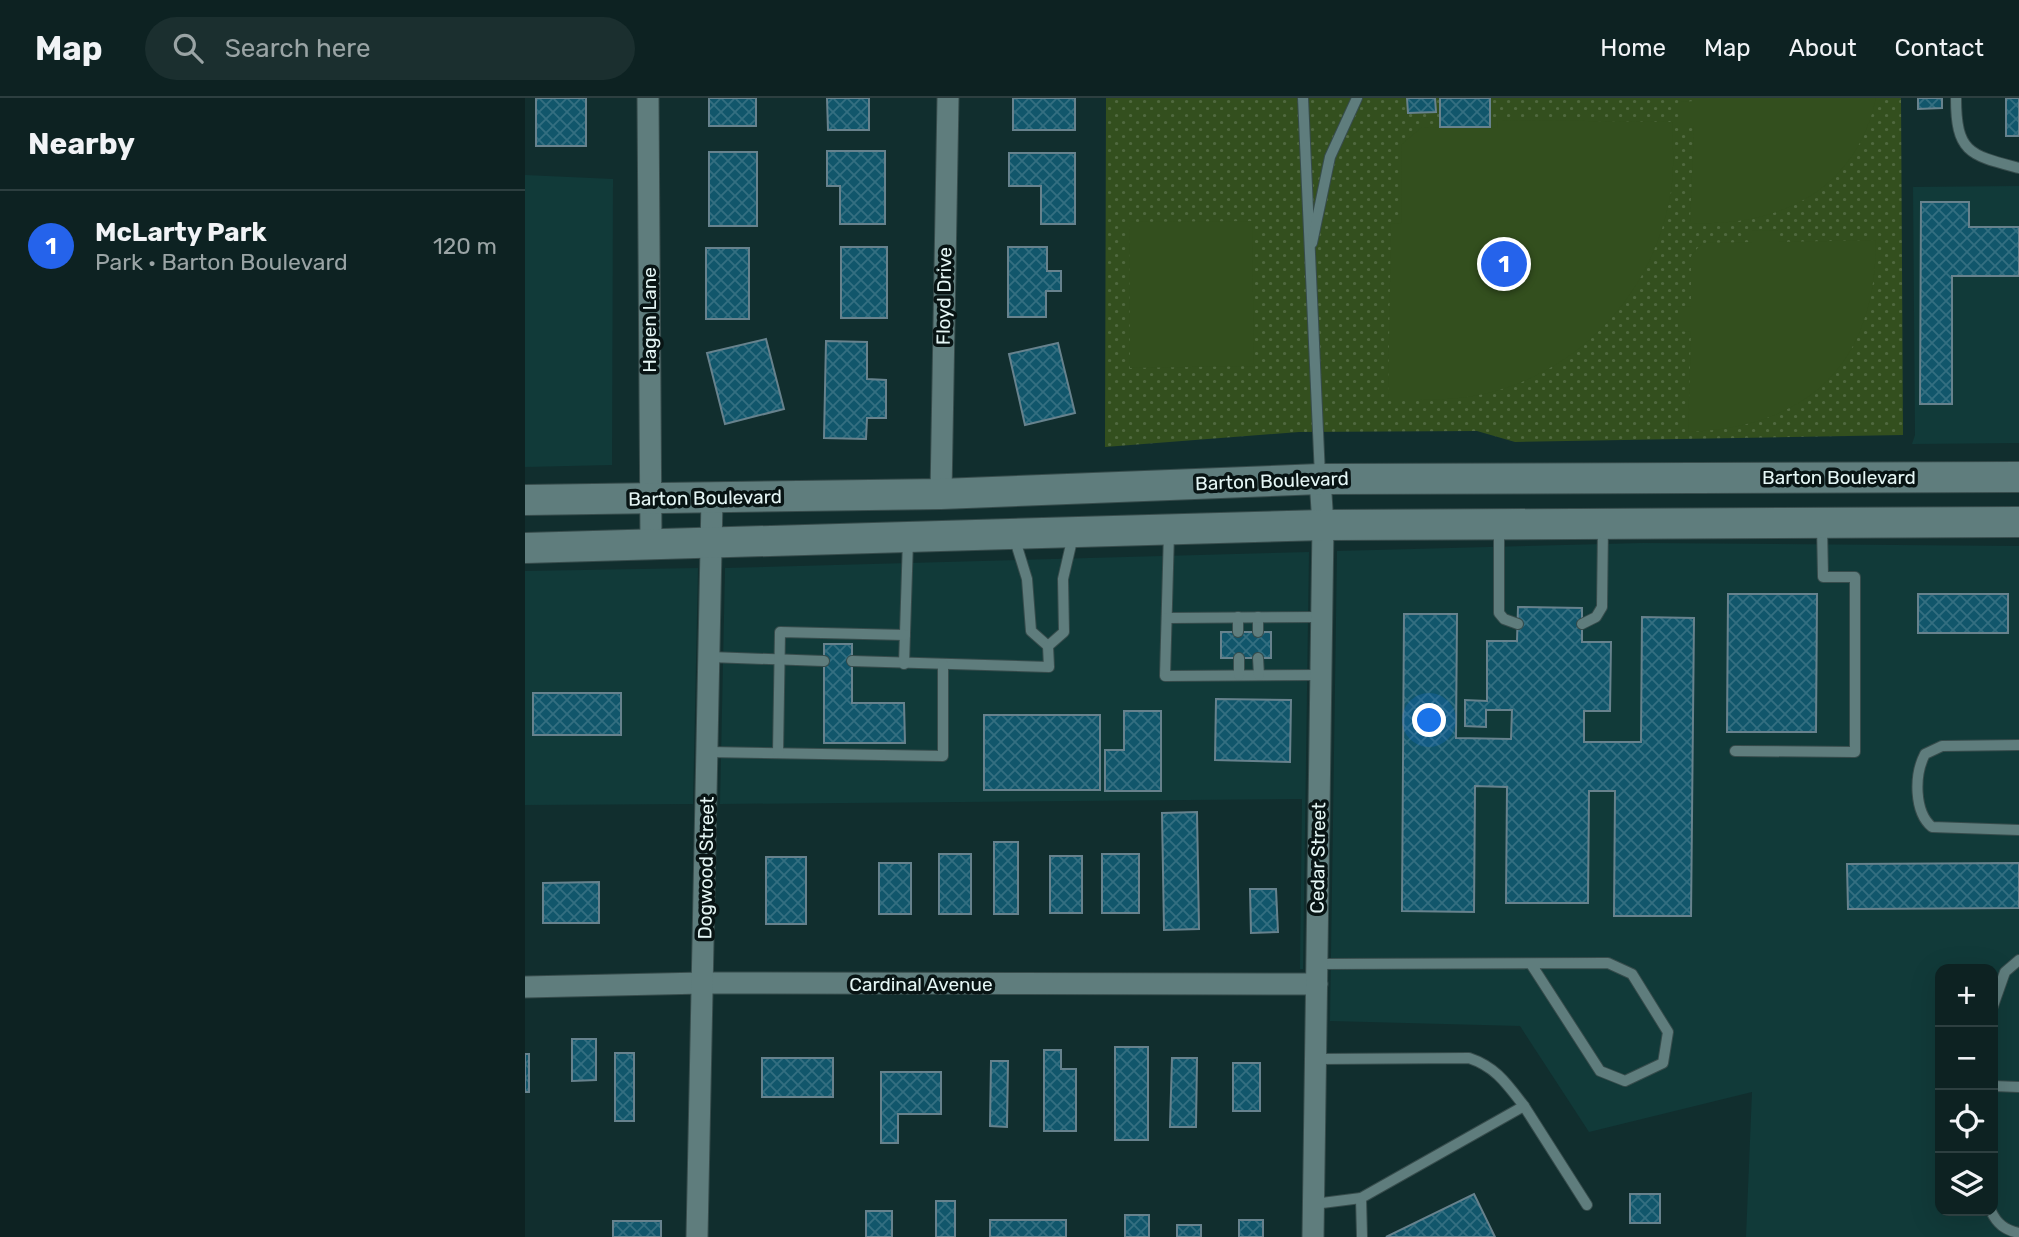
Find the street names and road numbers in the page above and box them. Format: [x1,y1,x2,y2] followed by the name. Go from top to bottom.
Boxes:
[932,247,956,345] street label: Floyd Drive
[638,267,661,373] street label: Hagen Lane
[1762,466,1916,489] street label: Barton Boulevard
[1195,467,1349,495] street label: Barton Boulevard
[628,485,782,511] street label: Barton Boulevard
[693,796,719,940] street label: Dogwood Street
[1306,802,1330,914] street label: Cedar Street
[849,973,993,996] street label: Cardinal Avenue

